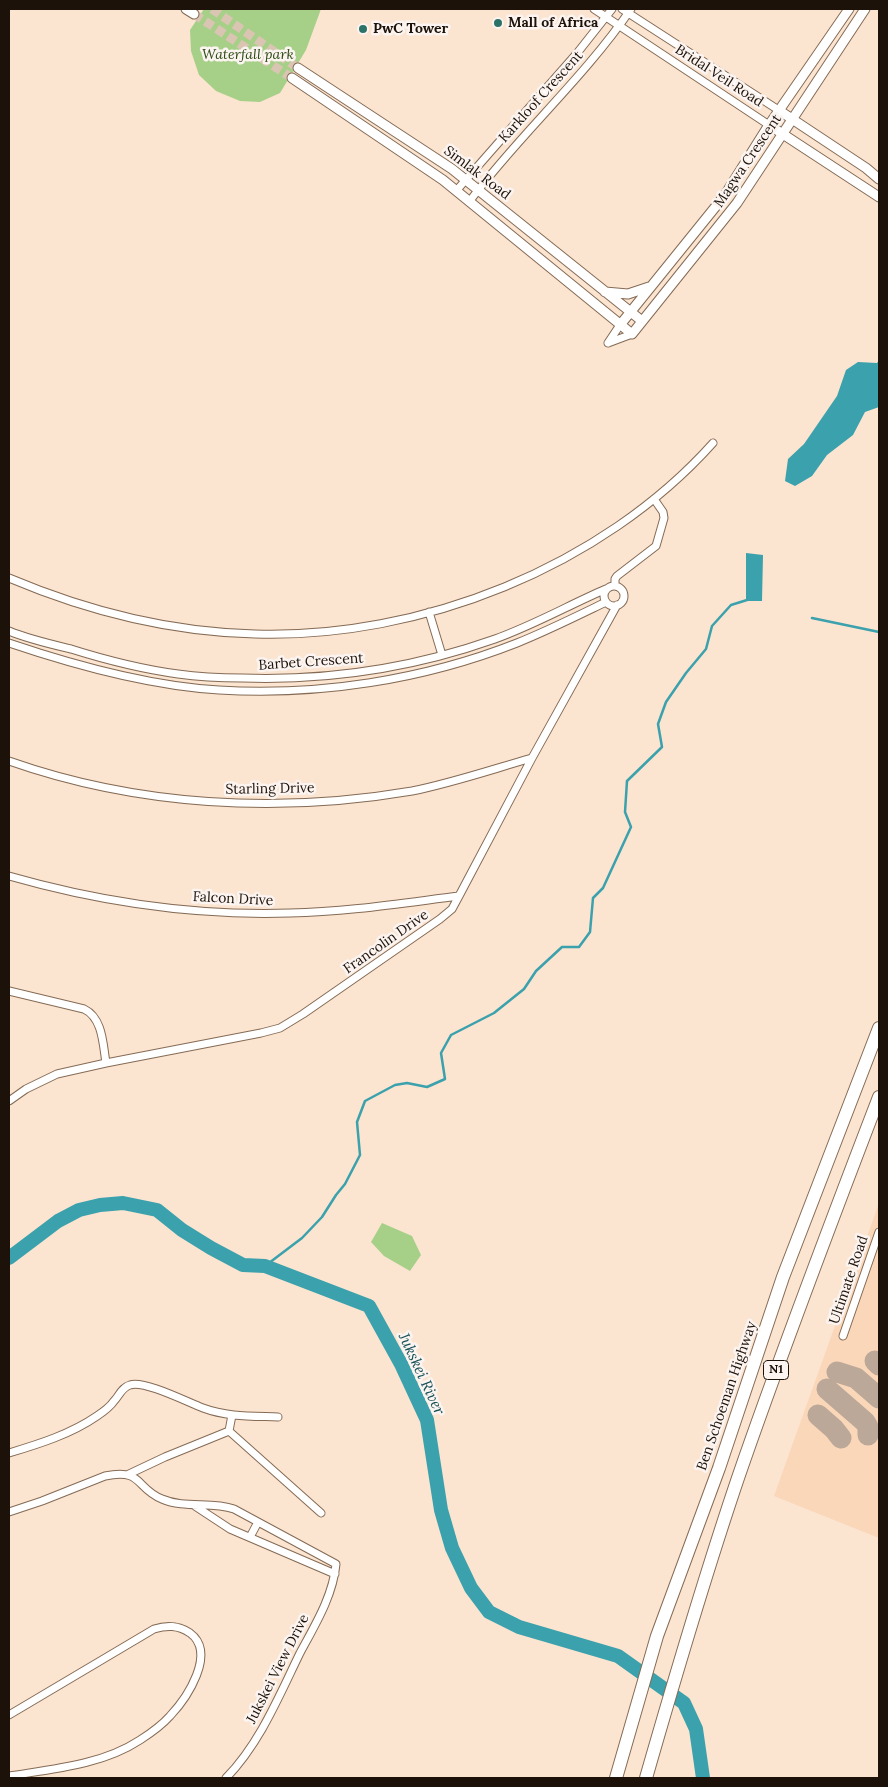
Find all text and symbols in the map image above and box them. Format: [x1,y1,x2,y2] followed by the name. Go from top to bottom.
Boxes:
[508,15,598,31] place label: Mall of Africa
[492,17,504,29] marker: Mall of Africa
[373,21,448,37] place label: PwC Tower
[357,23,369,35] marker: PwC Tower
[672,41,766,111] street label: Bridal Veil Road
[202,47,294,63] park label: Waterfall park
[495,48,587,146] street label: Karkloof Crescent
[711,111,785,211] street label: Magwa Crescent
[440,143,514,203] street label: Simlak Road
[258,650,364,674] street label: Barbet Crescent
[225,780,315,798] street label: Starling Drive
[192,888,274,910] street label: Falcon Drive
[340,907,432,977] street label: Francolin Drive
[826,1234,872,1326] street label: Ultimate Road
[694,1319,760,1473] street label: Ben Schoeman Highway
[394,1330,448,1418] water label: Jukskei River
[764,1360,788,1380] road number: N1
[243,1611,313,1727] street label: Jukskei View Drive

